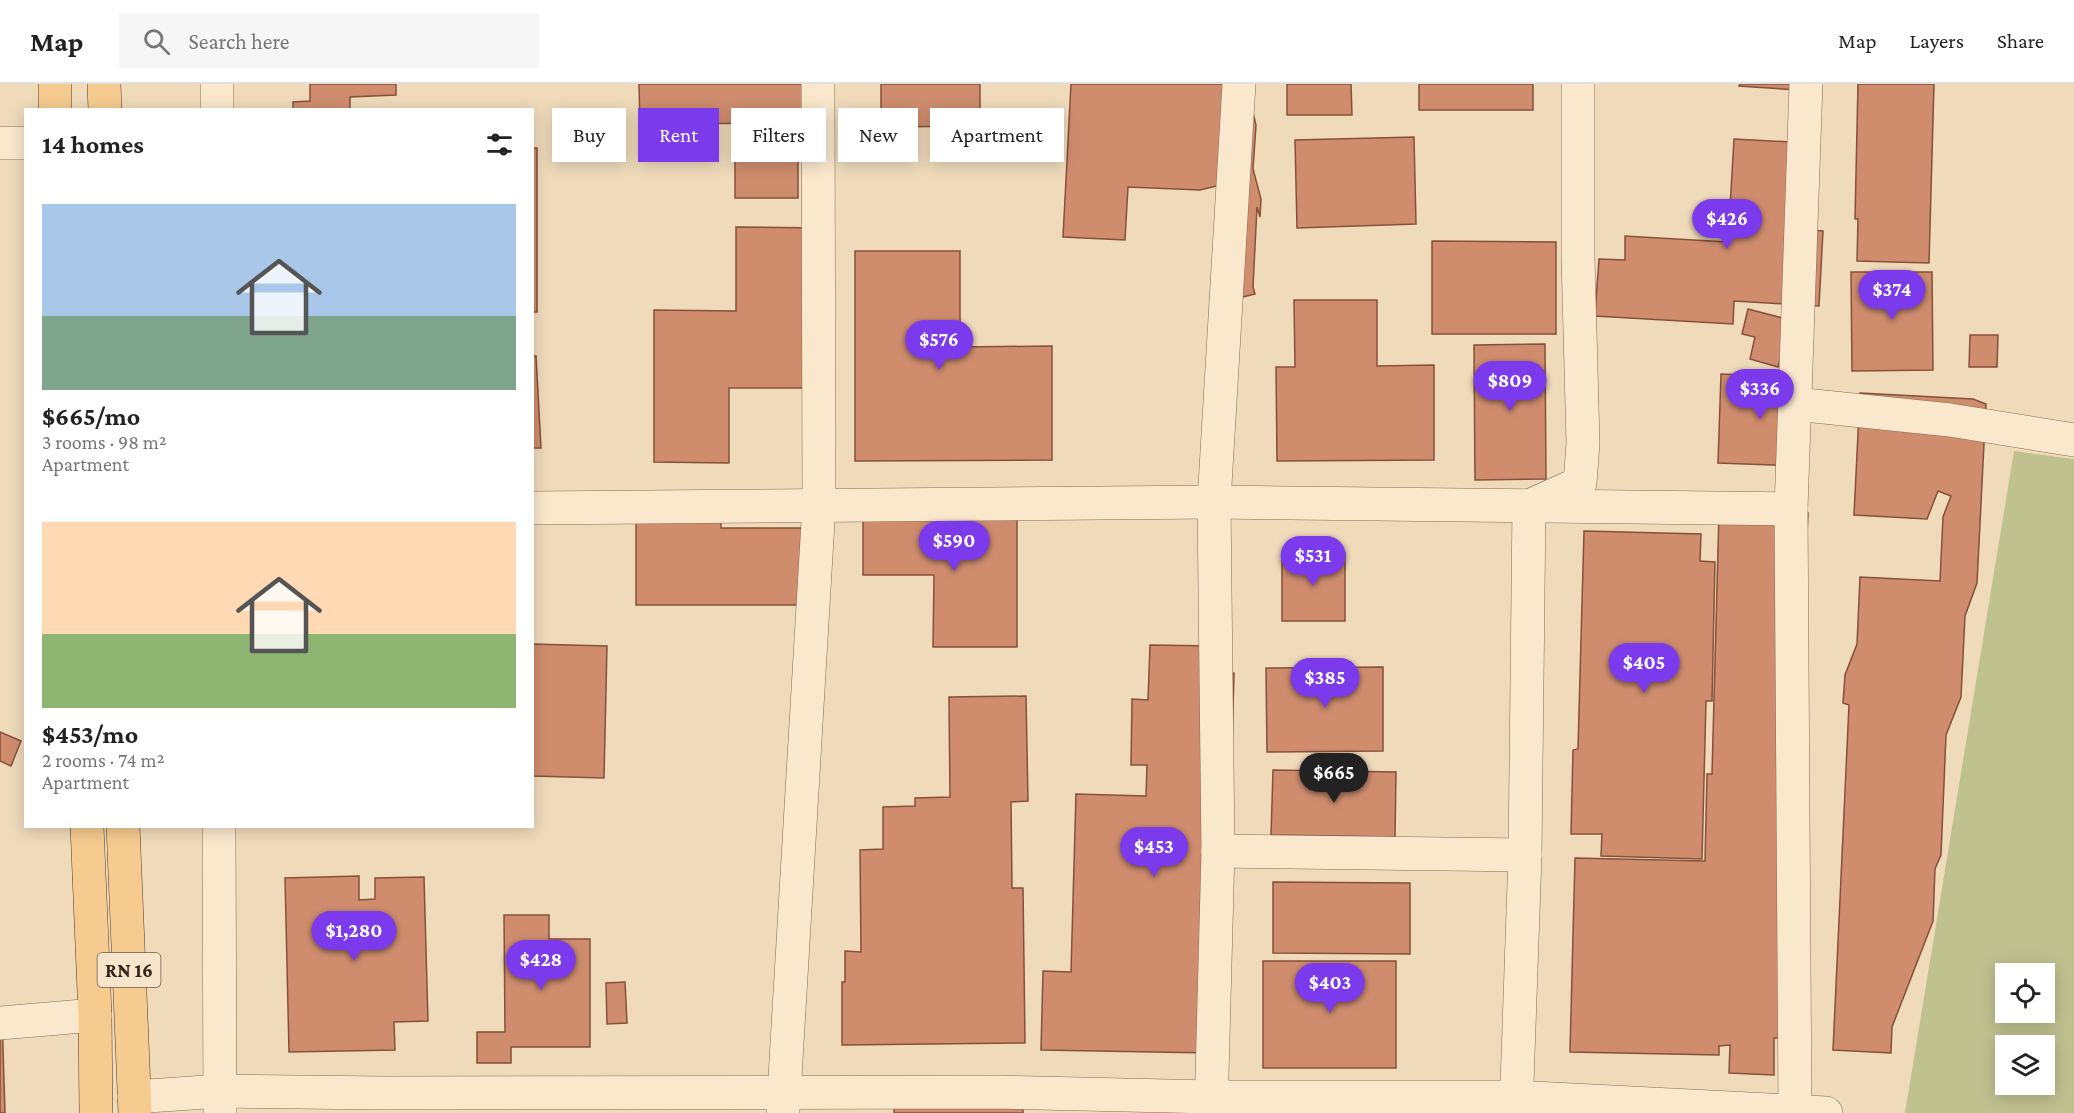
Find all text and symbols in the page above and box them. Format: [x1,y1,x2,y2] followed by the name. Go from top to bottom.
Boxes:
[119,14,539,68] search box
[140,25,173,58] icon: search
[30,26,83,57] text: Map
[188,29,289,54] text: Search here
[1838,29,1877,53] text: Map
[1910,29,1964,53] text: Layers
[1997,29,2044,53] text: Share
[552,108,626,162] chip: Buy
[638,108,719,162] chip: Rent
[731,108,826,162] chip: Filters
[838,108,918,162] chip: New
[930,108,1064,162] chip: Apartment
[483,128,516,161] icon: filters
[42,130,144,159] text: 14 homes
[1691,199,1763,250] pin: $426
[1706,207,1748,229] text: $426
[225,243,333,351] icon: home
[1856,270,1928,321] pin: $374
[1872,278,1912,300] text: $374
[903,320,975,371] pin: $576
[919,328,959,350] text: $576
[1474,361,1546,412] pin: $809
[1488,369,1532,391] text: $809
[1724,369,1796,420] pin: $336
[1740,377,1780,399] text: $336
[42,402,140,431] text: $665/mo
[42,431,167,453] text: 3 rooms · 98 m²
[42,453,129,475] text: Apartment
[918,521,990,572] pin: $590
[933,529,975,551] text: $590
[1277,536,1349,587] pin: $531
[1295,544,1331,566] text: $531
[225,561,333,669] icon: home
[1608,643,1680,694] pin: $405
[1623,651,1665,673] text: $405
[1289,658,1361,709] pin: $385
[1304,666,1346,688] text: $385
[42,720,138,749] text: $453/mo
[42,749,164,771] text: 2 rooms · 74 m²
[1298,753,1370,804] pin: $665
[1313,761,1355,783] text: $665
[42,771,129,793] text: Apartment
[1118,827,1190,878] pin: $453
[1134,835,1174,857] text: $453
[305,911,403,962] pin: $1,280
[325,919,383,941] text: $1,280
[505,940,577,991] pin: $428
[520,948,562,970] text: $428
[98,953,160,987] road number: RN 16
[1294,963,1366,1014] pin: $403
[1995,963,2055,1095] map controls
[1995,963,2055,1023] button: locate
[1309,971,1351,993] text: $403
[1995,1035,2055,1095] button: layers

